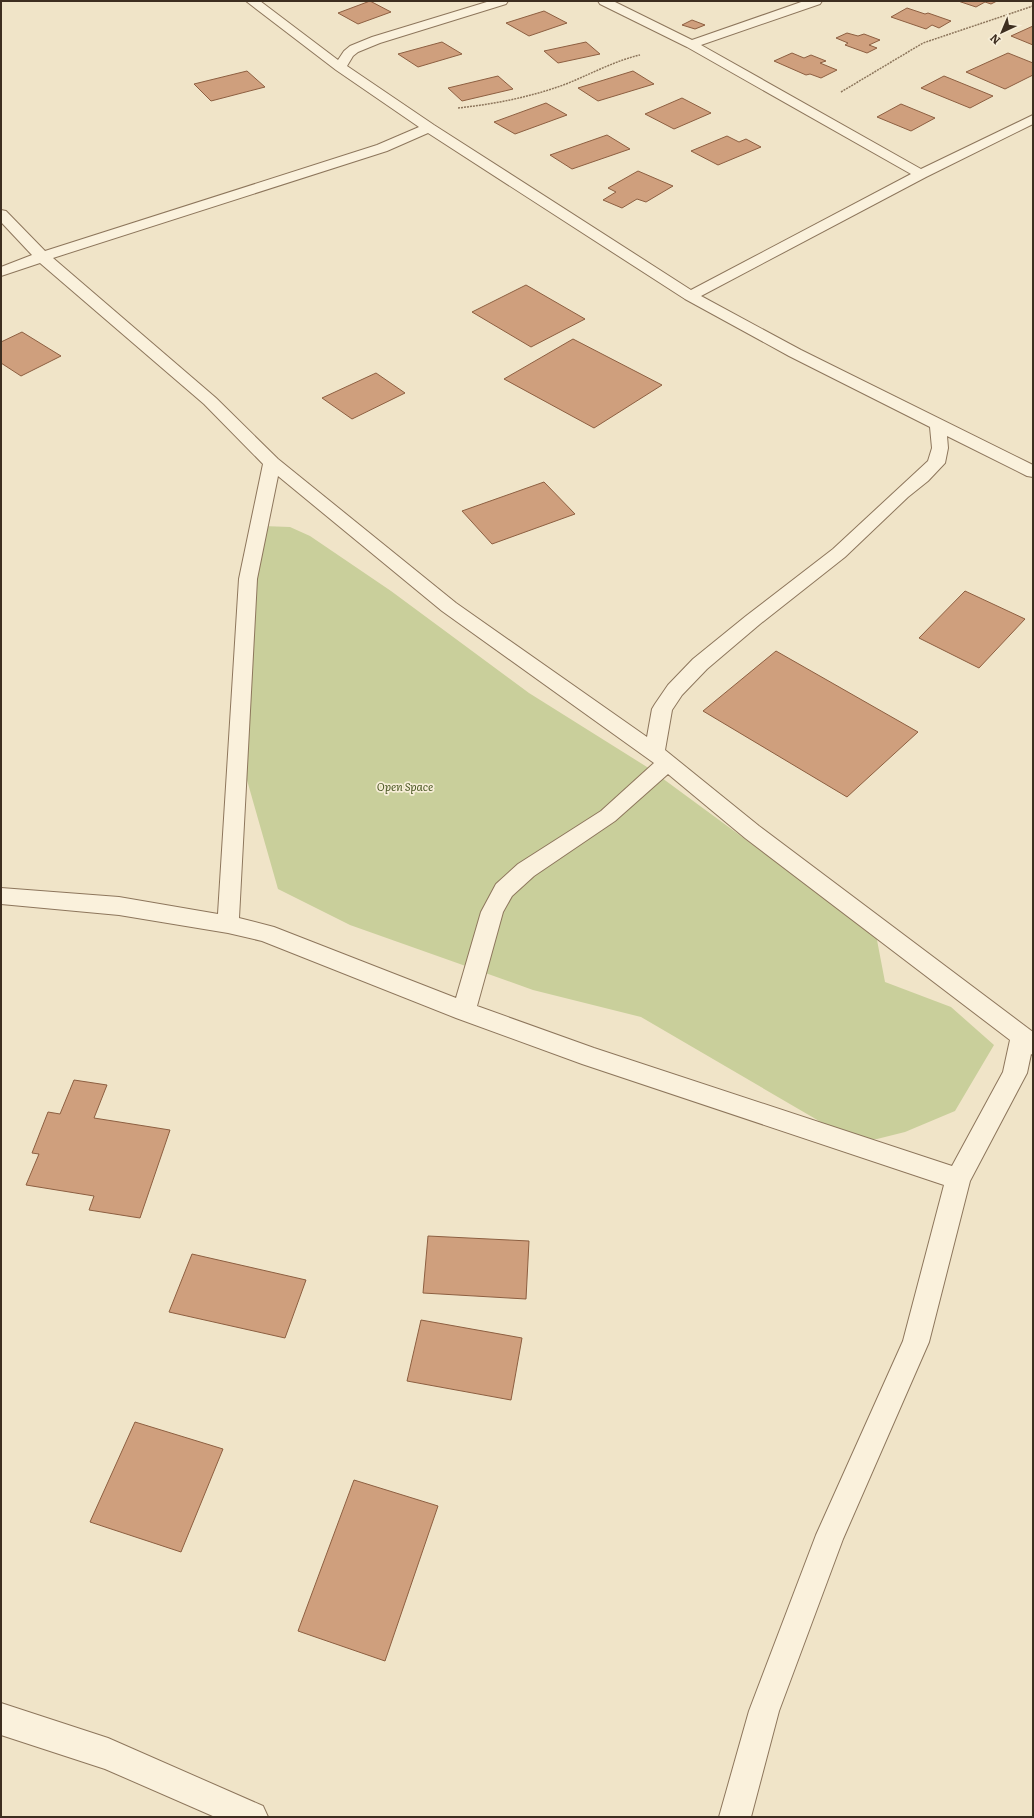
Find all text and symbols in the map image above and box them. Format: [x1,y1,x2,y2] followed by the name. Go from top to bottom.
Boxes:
[982,12,1022,52] north arrow
[985,31,1003,49] text: N
[377,778,433,794] park label: Open Space

